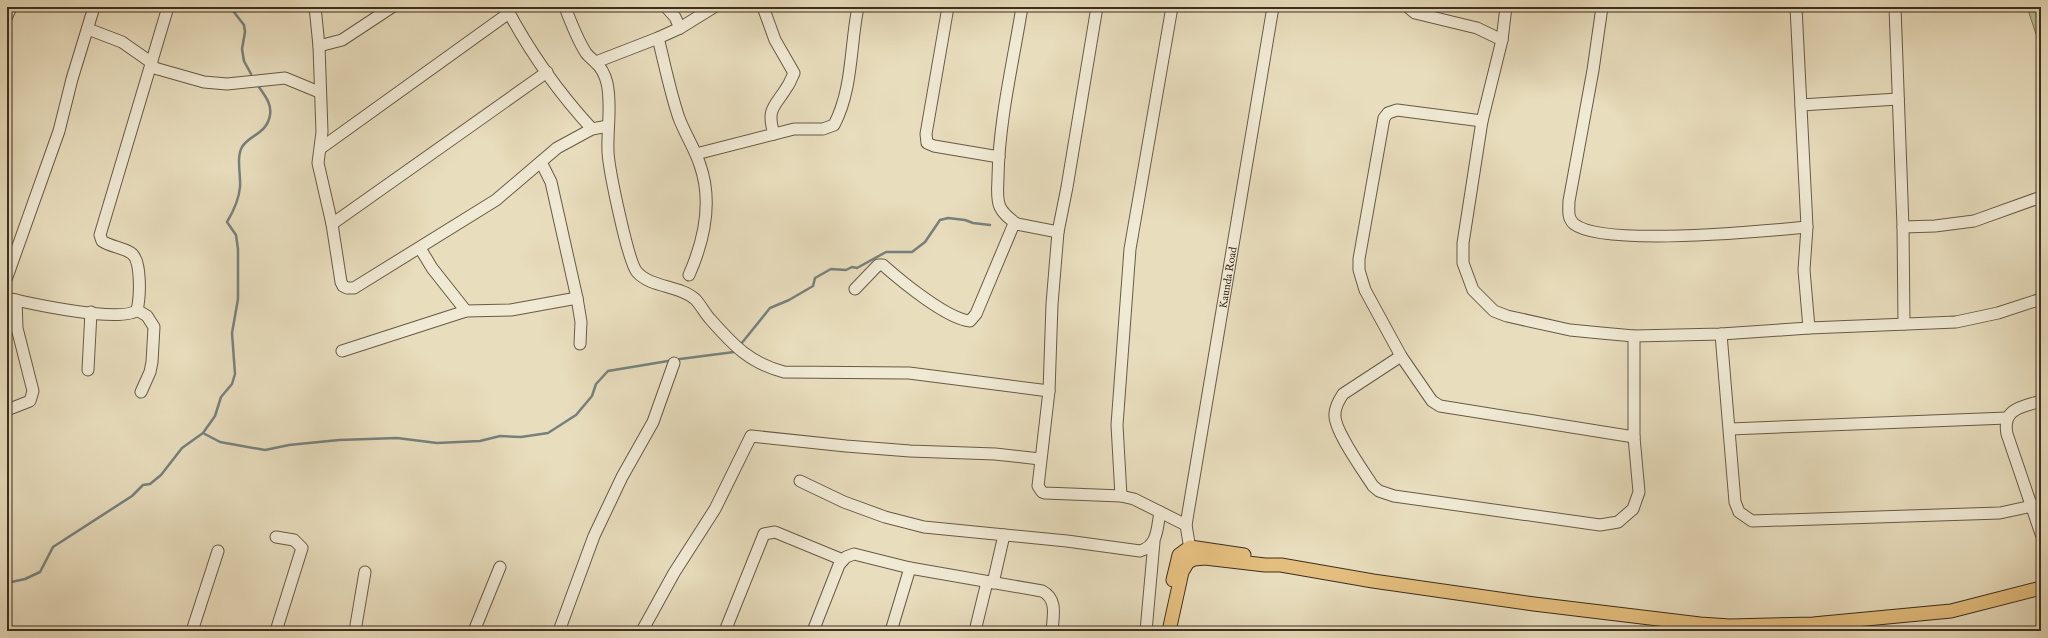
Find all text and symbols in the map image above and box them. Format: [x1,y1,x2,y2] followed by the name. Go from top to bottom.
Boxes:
[1217,246,1241,309] street label: Kaunda Road

